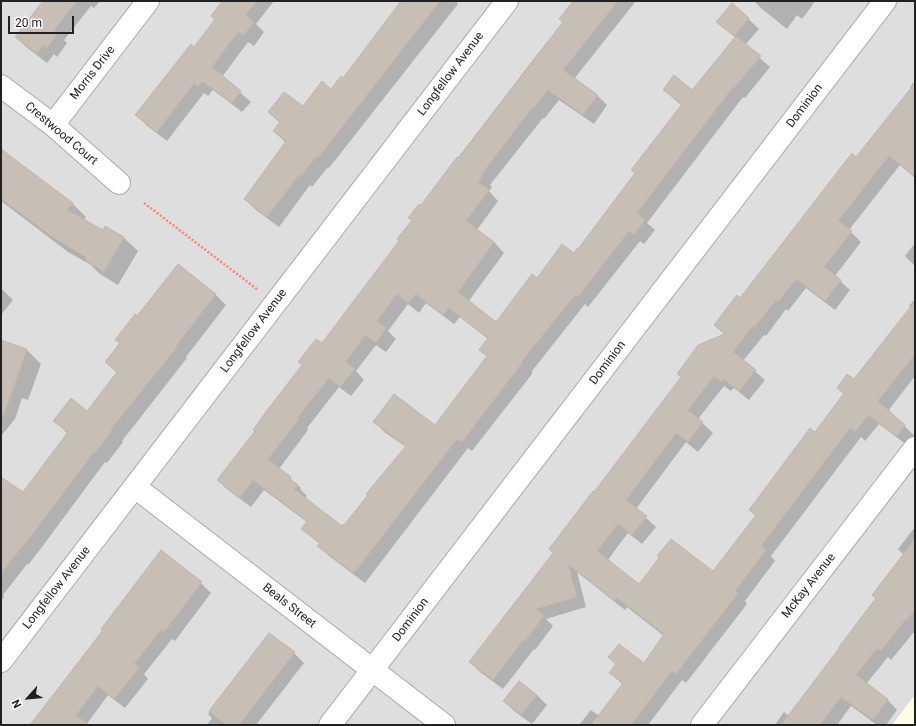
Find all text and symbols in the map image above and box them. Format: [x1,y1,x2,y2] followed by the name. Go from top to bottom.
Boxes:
[10,8,76,34] scale bar
[15,16,42,30] text: 20 m
[415,29,487,119] street label: Longfellow Avenue
[67,43,119,103] street label: Morris Drive
[784,81,826,131] street label: Dominion
[22,99,100,169] street label: Crestwood Court
[218,286,290,376] street label: Longfellow Avenue
[587,338,629,388] street label: Dominion
[20,544,94,632] street label: Longfellow Avenue
[779,551,839,621] street label: McKay Avenue
[259,581,319,631] street label: Beals Street
[390,595,432,645] street label: Dominion
[8,678,48,718] north arrow
[9,697,24,710] text: N

